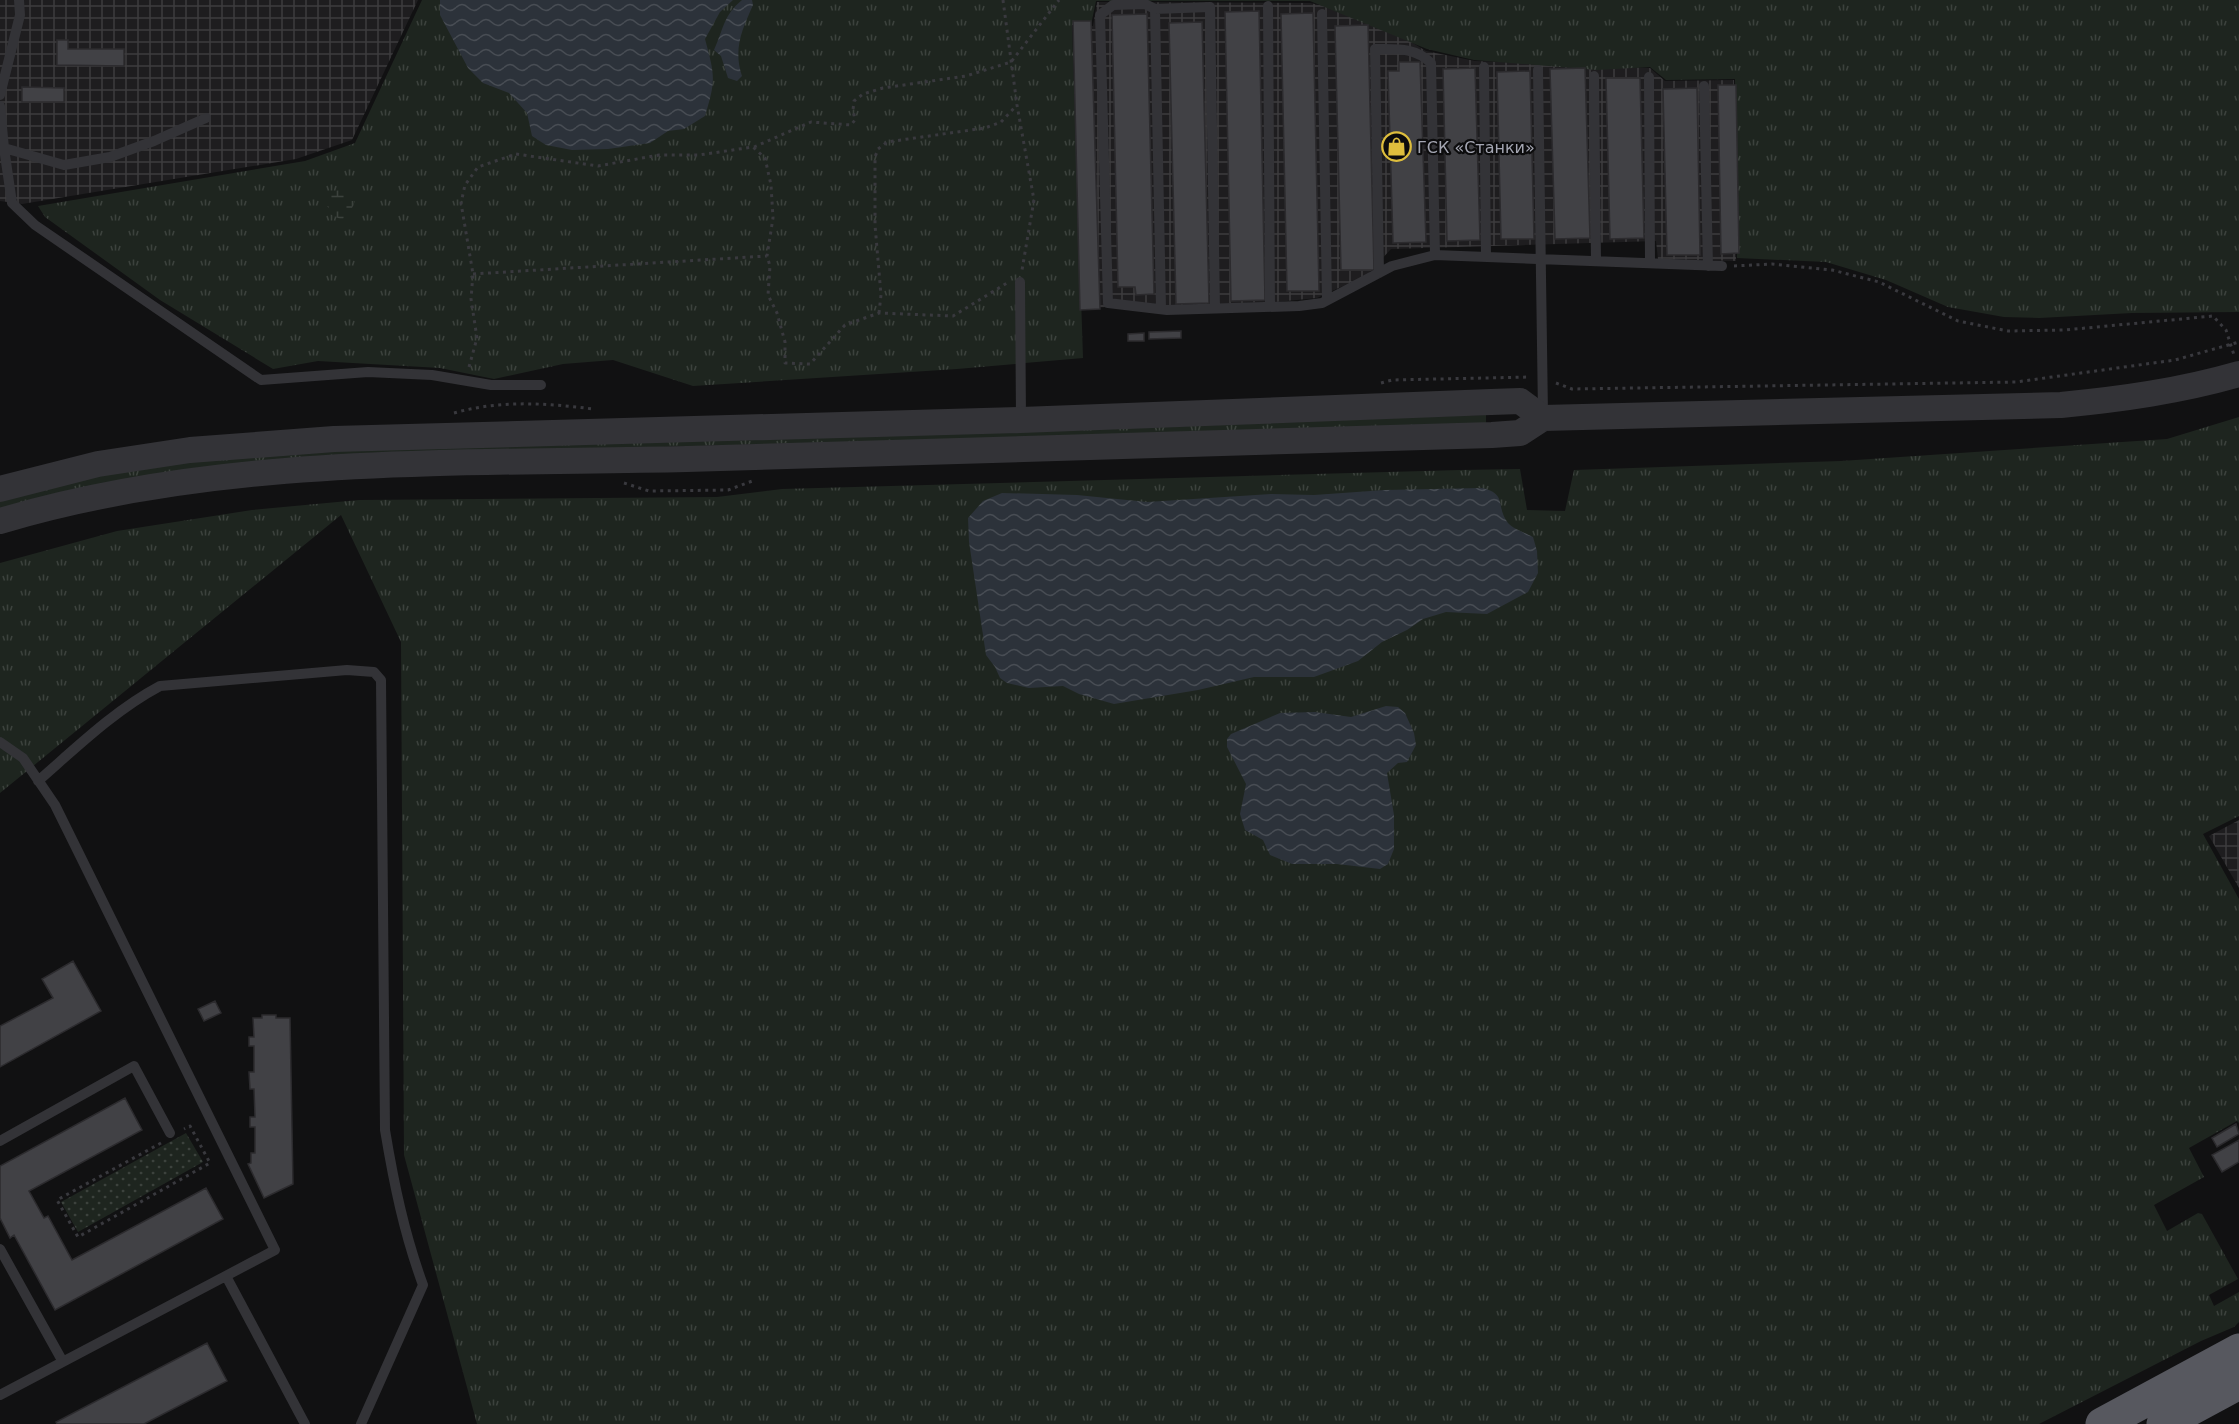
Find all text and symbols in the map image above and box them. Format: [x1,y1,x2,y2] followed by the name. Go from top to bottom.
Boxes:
[1380,131,1412,163] shop icon: ГСК «Станки»
[1417,138,1535,157] place label: ГСК «Станки»

